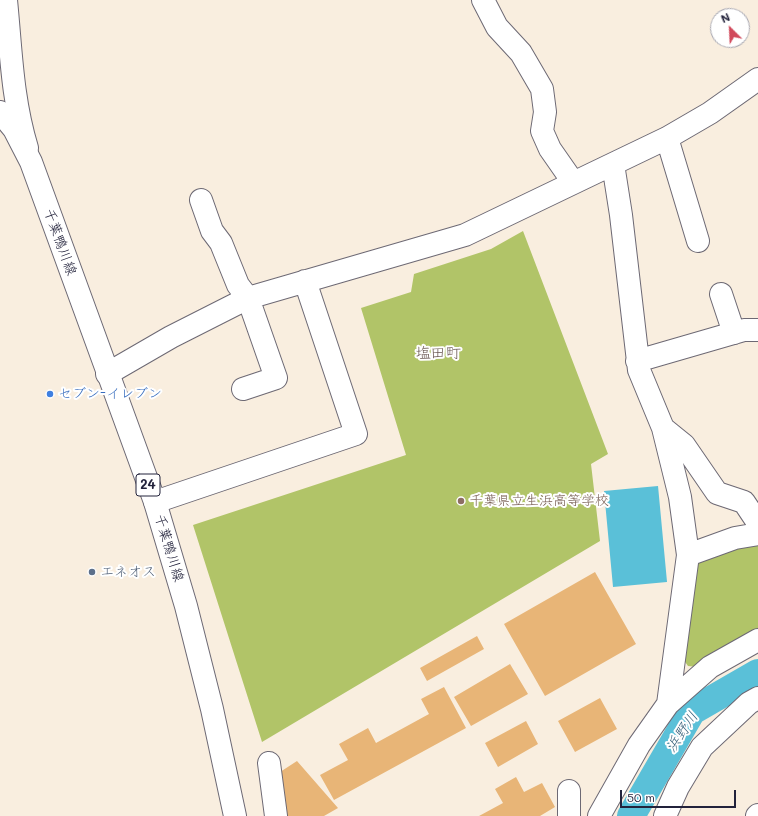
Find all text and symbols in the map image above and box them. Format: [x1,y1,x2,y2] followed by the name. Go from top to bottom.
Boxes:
[710,8,750,48] north arrow
[718,9,732,26] text: N
[40,206,80,278] street label: 千葉鴨川線
[416,344,460,362] district label: 塩田町
[58,386,162,402] place label: セブン-イレブン
[45,389,55,399] marker: セブン-イレブン
[136,474,160,496] road number: 24
[469,493,609,509] place label: 千葉県立生浜高等学校
[456,496,466,506] marker: 千葉県立生浜高等学校
[151,512,187,584] street label: 千葉鴨川線
[100,564,156,580] place label: エネオス
[87,567,97,577] marker: エネオス
[662,708,702,756] water label: 浜野川
[622,782,738,808] scale bar
[627,789,655,805] text: 50 m

